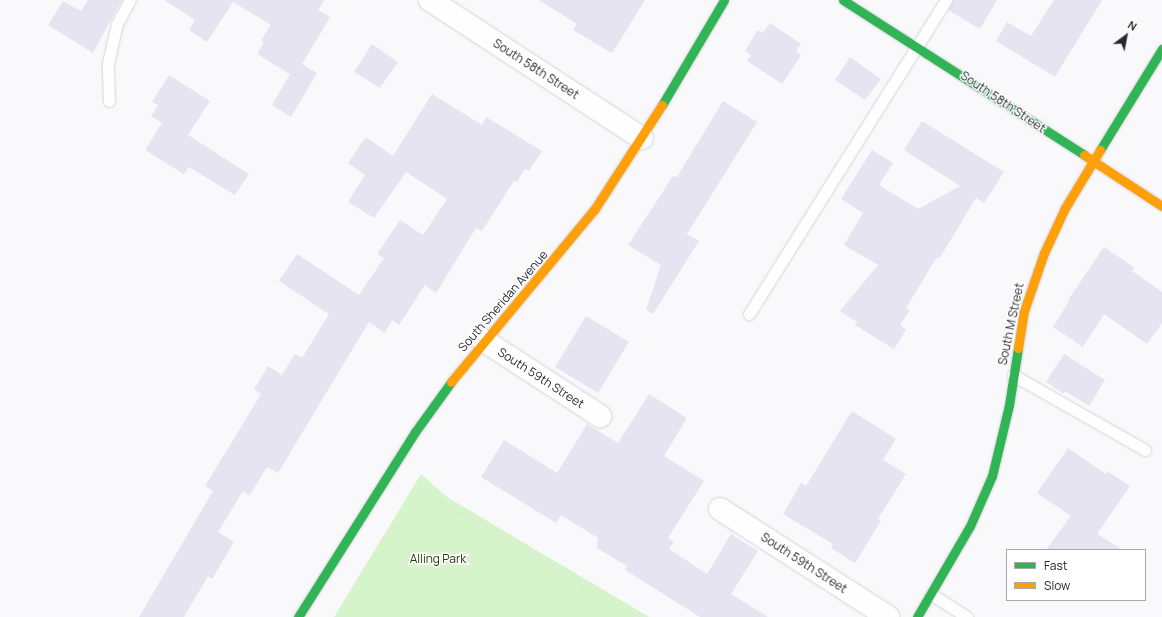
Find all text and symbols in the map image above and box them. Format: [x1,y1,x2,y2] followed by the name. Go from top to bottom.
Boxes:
[1106,16,1146,56] north arrow
[1125,17,1140,34] text: N
[490,36,582,102] street label: South 58th Street
[958,68,1048,136] street label: South 58th Street
[455,248,551,354] street label: South Sheridan Avenue
[995,282,1027,366] street label: South M Street
[495,345,587,411] street label: South 59th Street
[758,530,850,596] street label: South 59th Street
[1006,549,1146,601] legend
[410,552,466,566] park label: Alling Park
[1044,557,1068,574] text: Fast
[1044,577,1070,594] text: Slow

